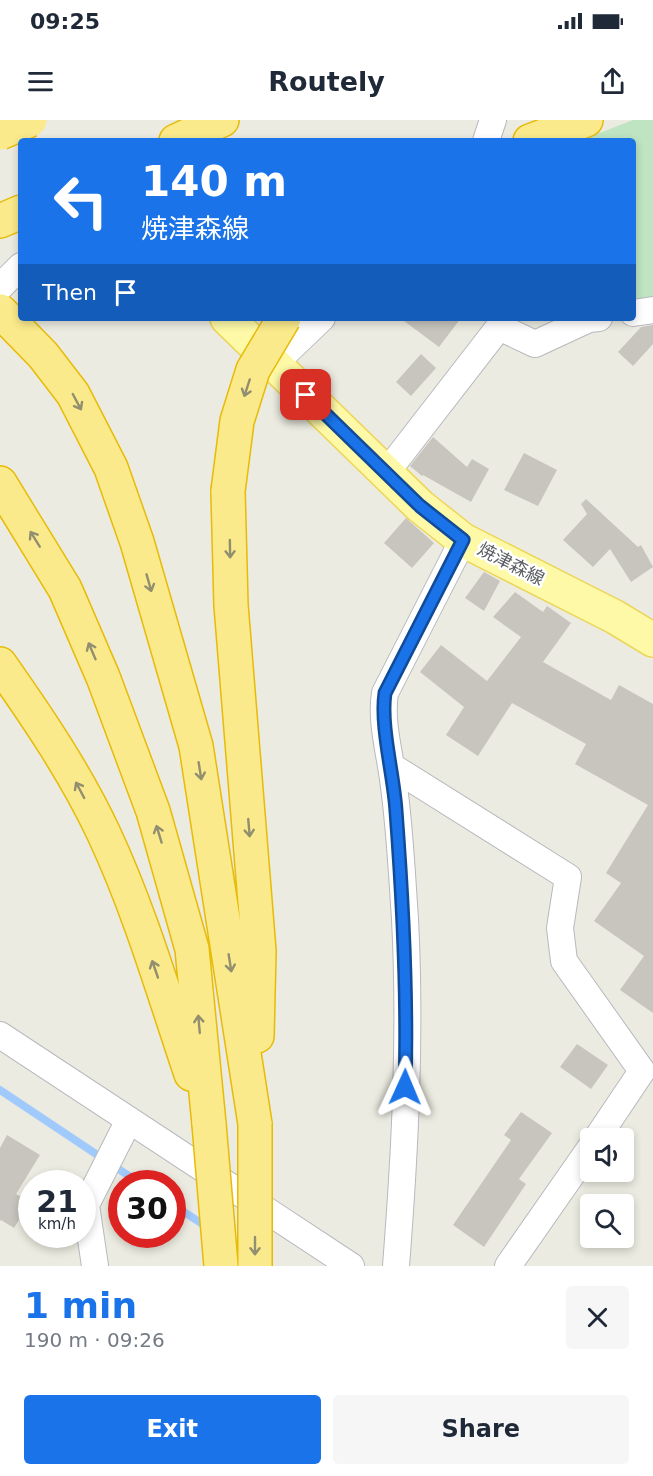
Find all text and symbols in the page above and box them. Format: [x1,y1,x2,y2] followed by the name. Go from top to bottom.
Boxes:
[30,9,100,34] text: 09:25
[24,65,57,98] icon: menu
[596,65,629,98] icon: share
[268,66,385,97] text: Routely
[141,157,287,206] text: 140 m
[42,162,120,240] icon: left
[141,213,249,244] text: 焼津森線
[109,276,142,309] icon: arrive
[42,280,97,305] text: Then
[280,369,331,420] pin
[241,378,252,397] one-way arrow
[289,378,322,411] icon: arrive
[71,393,83,410] one-way arrow
[28,531,40,548] one-way arrow
[474,538,548,589] street label: 焼津森線
[224,539,235,559] one-way arrow
[143,573,155,592] one-way arrow
[86,642,97,660] one-way arrow
[195,760,206,780] one-way arrow
[74,781,85,799] one-way arrow
[244,817,255,837] one-way arrow
[153,825,164,844] one-way arrow
[225,953,236,973] one-way arrow
[149,960,160,979] one-way arrow
[193,1014,204,1034] one-way arrow
[373,1055,437,1119] position arrow
[580,1128,634,1248] map controls
[580,1128,634,1182] button: sound
[108,1170,186,1248] speed limit sign: 30
[36,1184,78,1219] text: 21
[580,1194,634,1248] button: search
[38,1215,76,1233] text: km/h
[249,1235,261,1255] one-way arrow
[24,1285,137,1326] text: 1 min
[566,1286,629,1349] button: close
[24,1328,165,1352] text: 190 m · 09:26
[24,1395,321,1464] button: Exit
[333,1395,629,1464] button: Share

